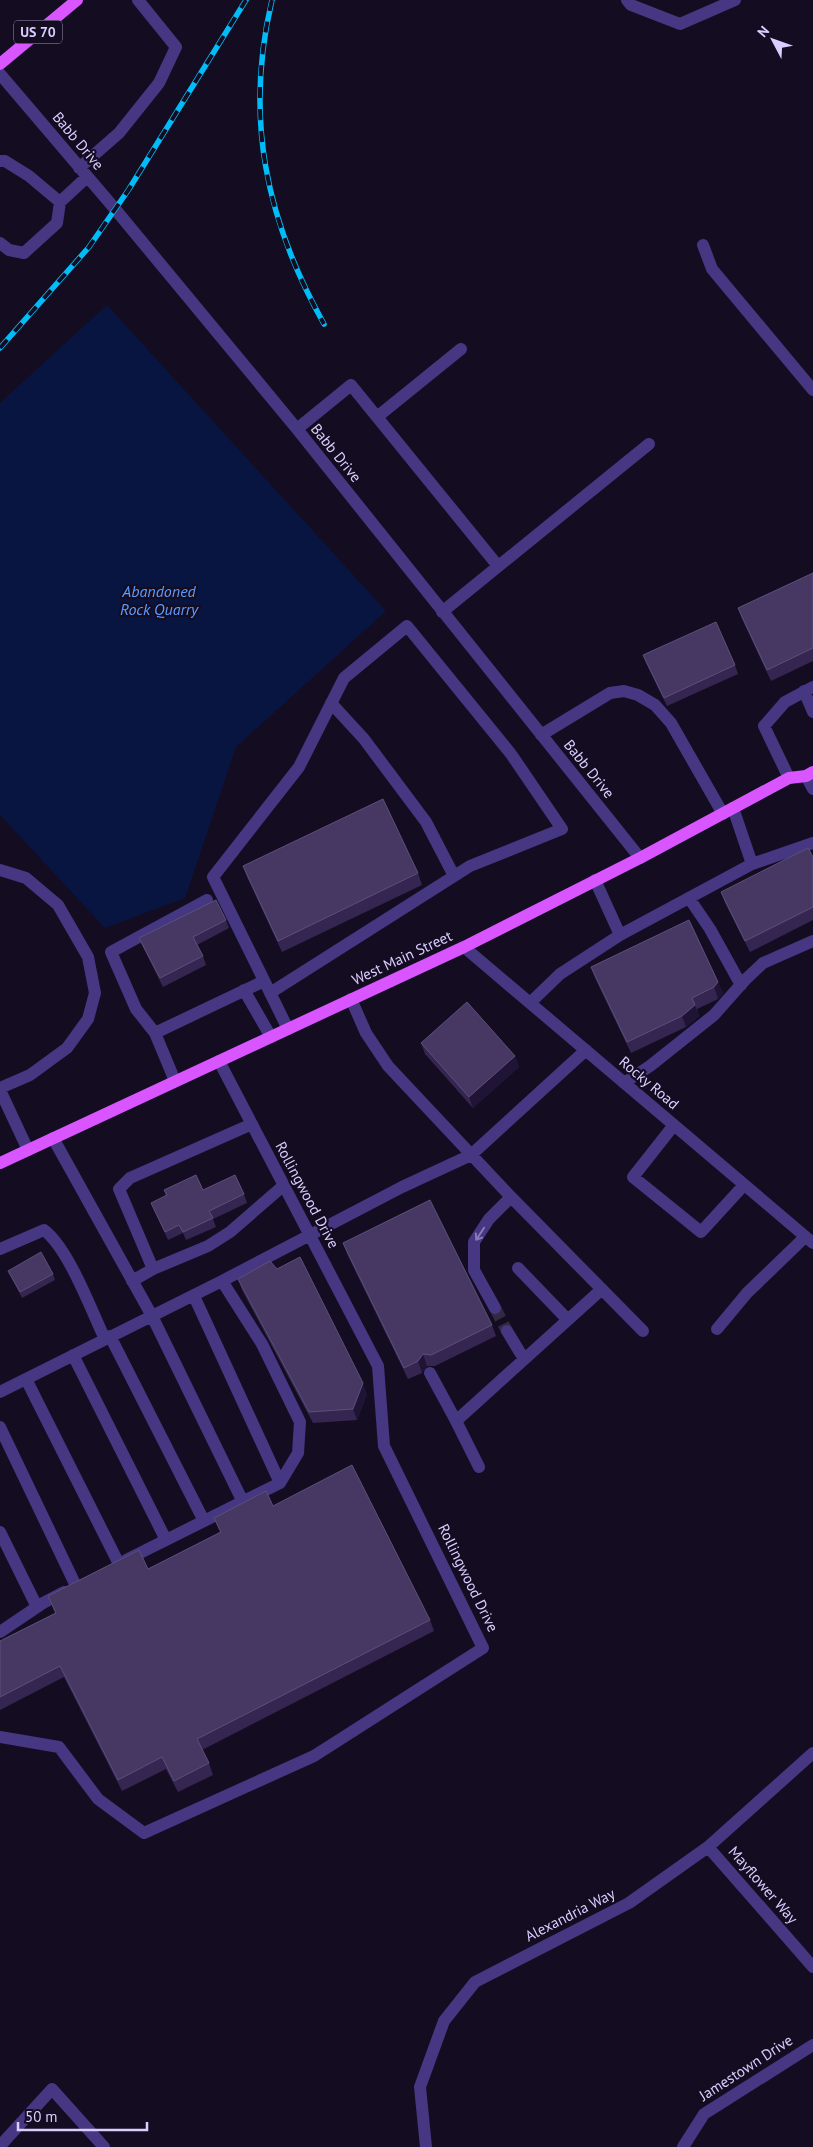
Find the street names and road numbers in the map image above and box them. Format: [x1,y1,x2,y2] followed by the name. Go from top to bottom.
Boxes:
[14,21,62,44] road number: US 70
[49,108,108,174] street label: Babb Drive
[307,419,366,486] street label: Babb Drive
[560,735,619,802] street label: Babb Drive
[349,926,455,989] street label: West Main Street
[616,1052,683,1113] street label: Rocky Road
[271,1138,344,1251] street label: Rollingwood Drive
[434,1521,503,1635] street label: Rollingwood Drive
[725,1842,802,1927] street label: Mayflower Way
[522,1884,618,1945] street label: Alexandria Way
[695,2030,796,2105] street label: Jamestown Drive

